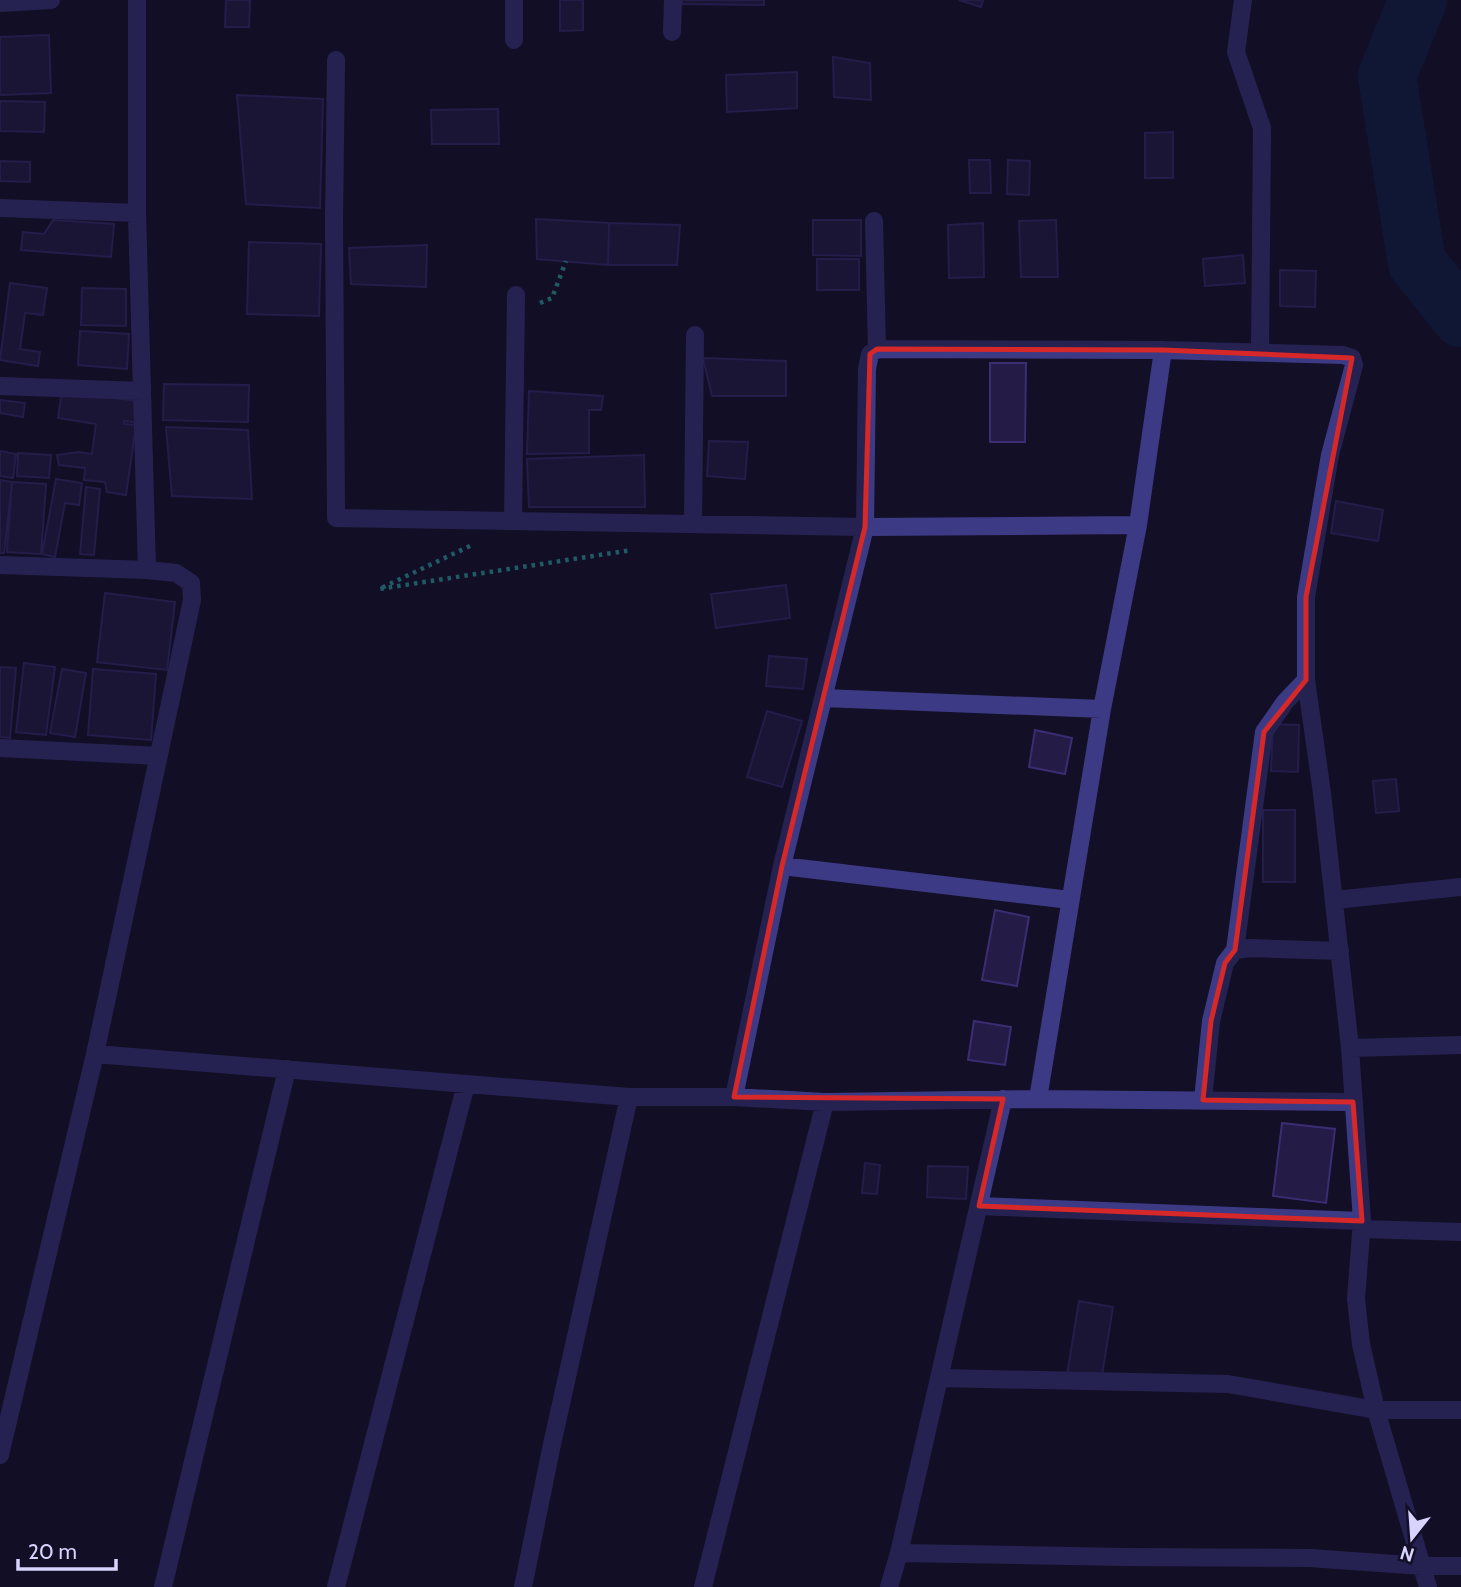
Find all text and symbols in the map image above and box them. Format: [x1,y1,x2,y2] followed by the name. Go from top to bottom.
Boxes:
[1377,1503,1447,1573] north arrow
[18,1528,116,1572] scale bar
[28,1539,77,1564] text: 20 m
[1397,1541,1417,1567] text: N

